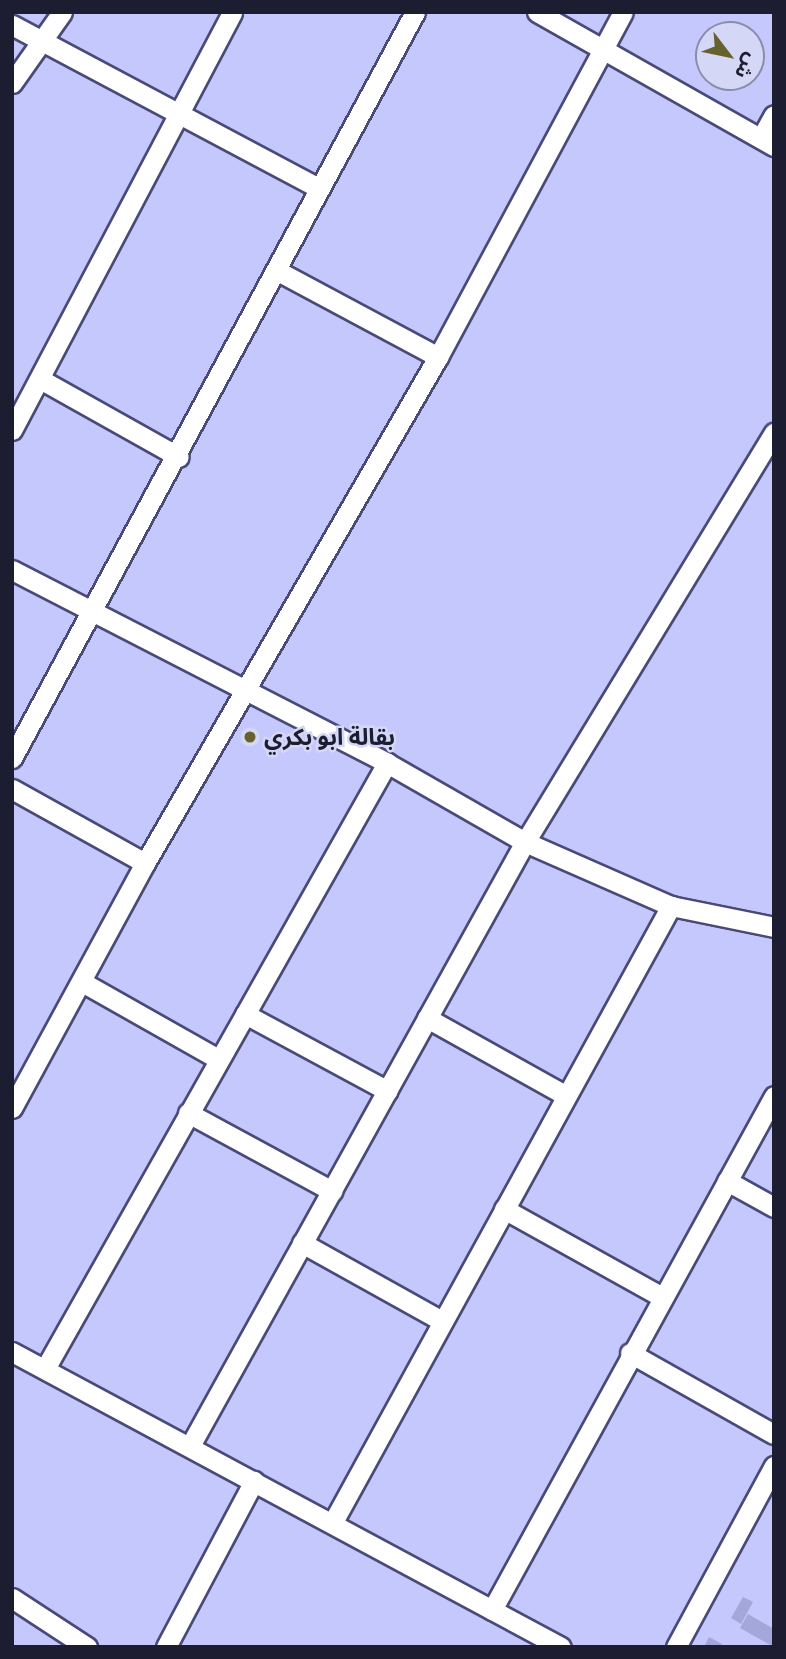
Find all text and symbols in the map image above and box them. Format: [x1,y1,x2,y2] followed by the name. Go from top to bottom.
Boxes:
[695,21,765,91] north arrow
[729,49,764,84] text: ش
[264,723,395,751] place label: بقالة ابو بكري
[242,729,258,745] marker: بقالة ابو بكري

